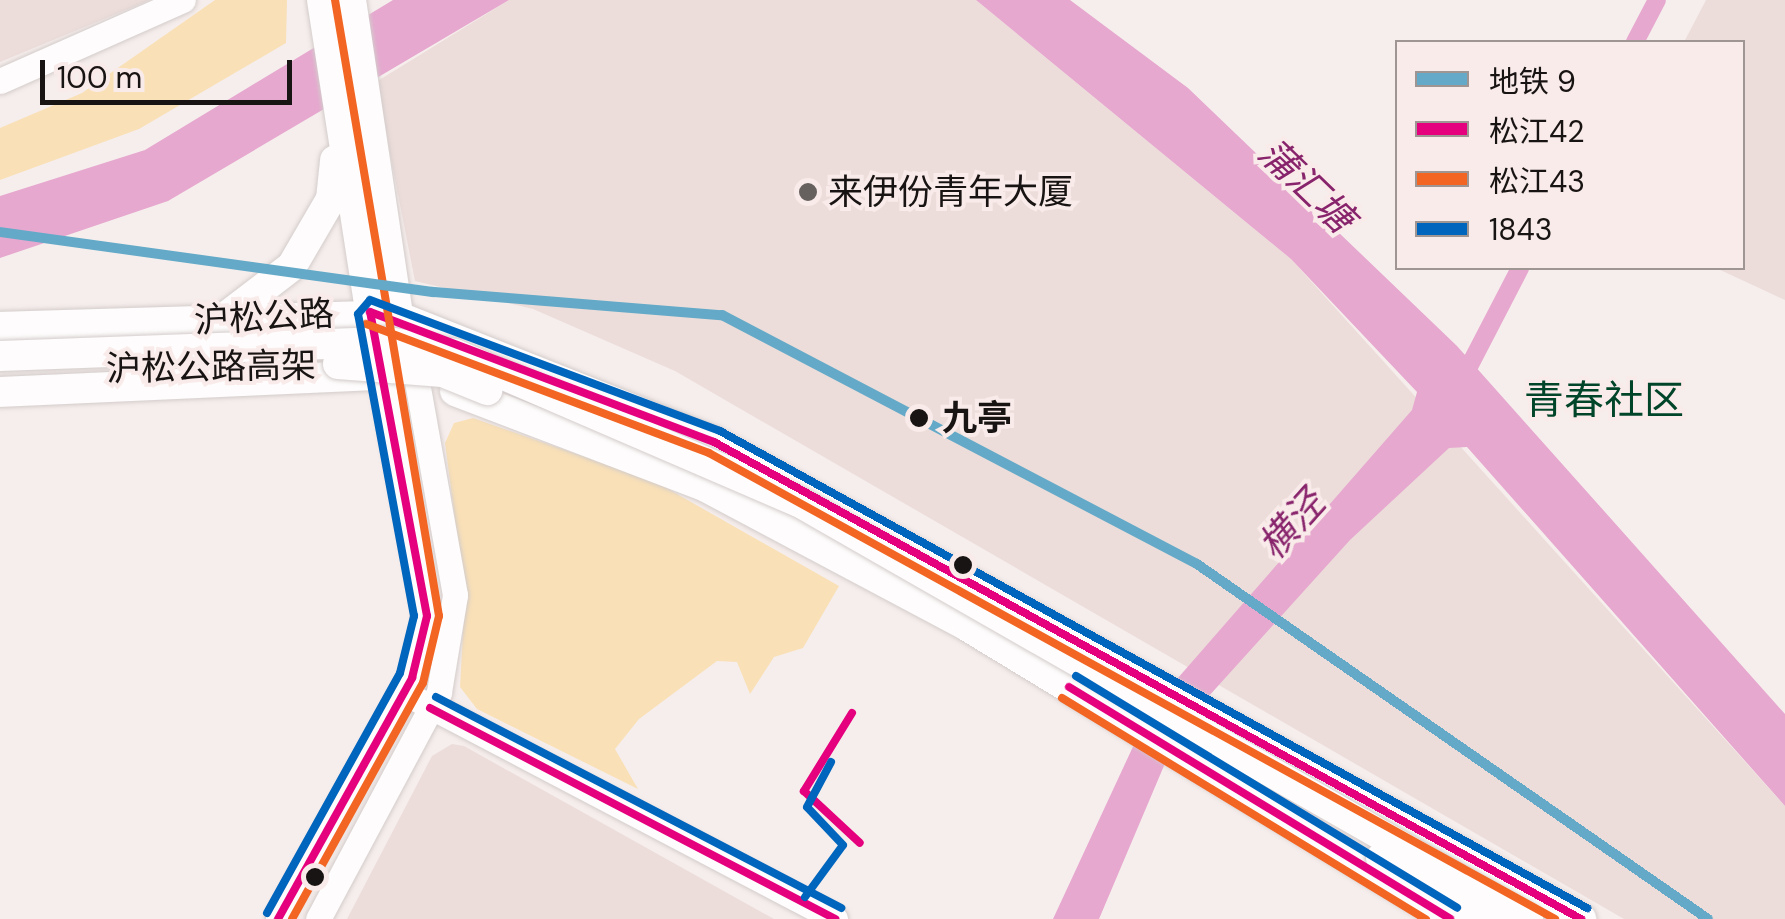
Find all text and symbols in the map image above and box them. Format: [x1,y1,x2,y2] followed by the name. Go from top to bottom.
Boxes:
[45,40,298,102] scale bar
[1395,40,1745,270] legend
[57,58,142,97] text: 100 m
[1489,62,1576,101] text: 地铁 9
[1489,112,1585,151] text: 松江42
[1249,130,1363,242] water label: 蒲汇塘
[1489,162,1585,201] text: 松江43
[828,171,1073,213] place label: 来伊份青年大厦
[797,181,819,203] marker: 来伊份青年大厦
[1489,210,1553,249] text: 1843
[193,292,335,342] street label: 沪松公路
[106,344,316,390] street label: 沪松公路高架
[1524,376,1684,424] district label: 青春社区
[942,397,1012,439] place label: 九亭
[906,405,932,431] marker: 九亭
[1250,482,1334,568] water label: 横泾
[953,555,973,575] unlabelled marker
[305,867,325,887] unlabelled marker

